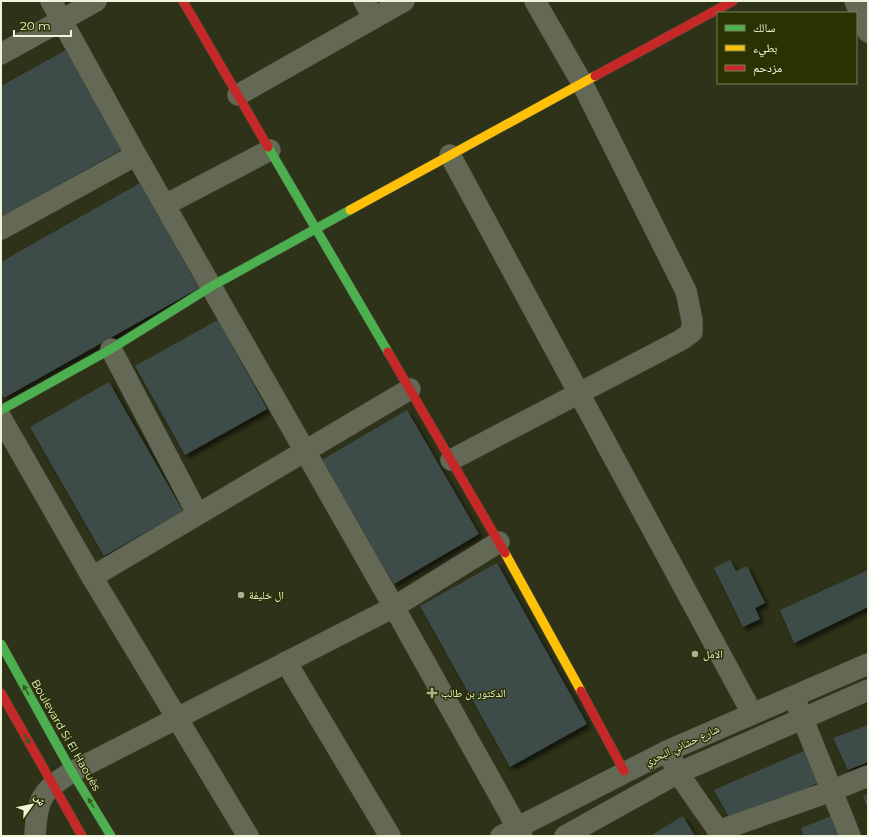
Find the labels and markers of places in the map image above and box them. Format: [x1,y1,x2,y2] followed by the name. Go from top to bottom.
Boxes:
[249,588,284,602] place label: ال خليفة
[236,590,246,600] marker: ال خليفة
[703,647,723,661] place label: الامل
[690,649,700,659] marker: الامل
[441,686,506,700] place label: الدكتور بن طالب
[426,687,438,699] marker: الدكتور بن طالب

